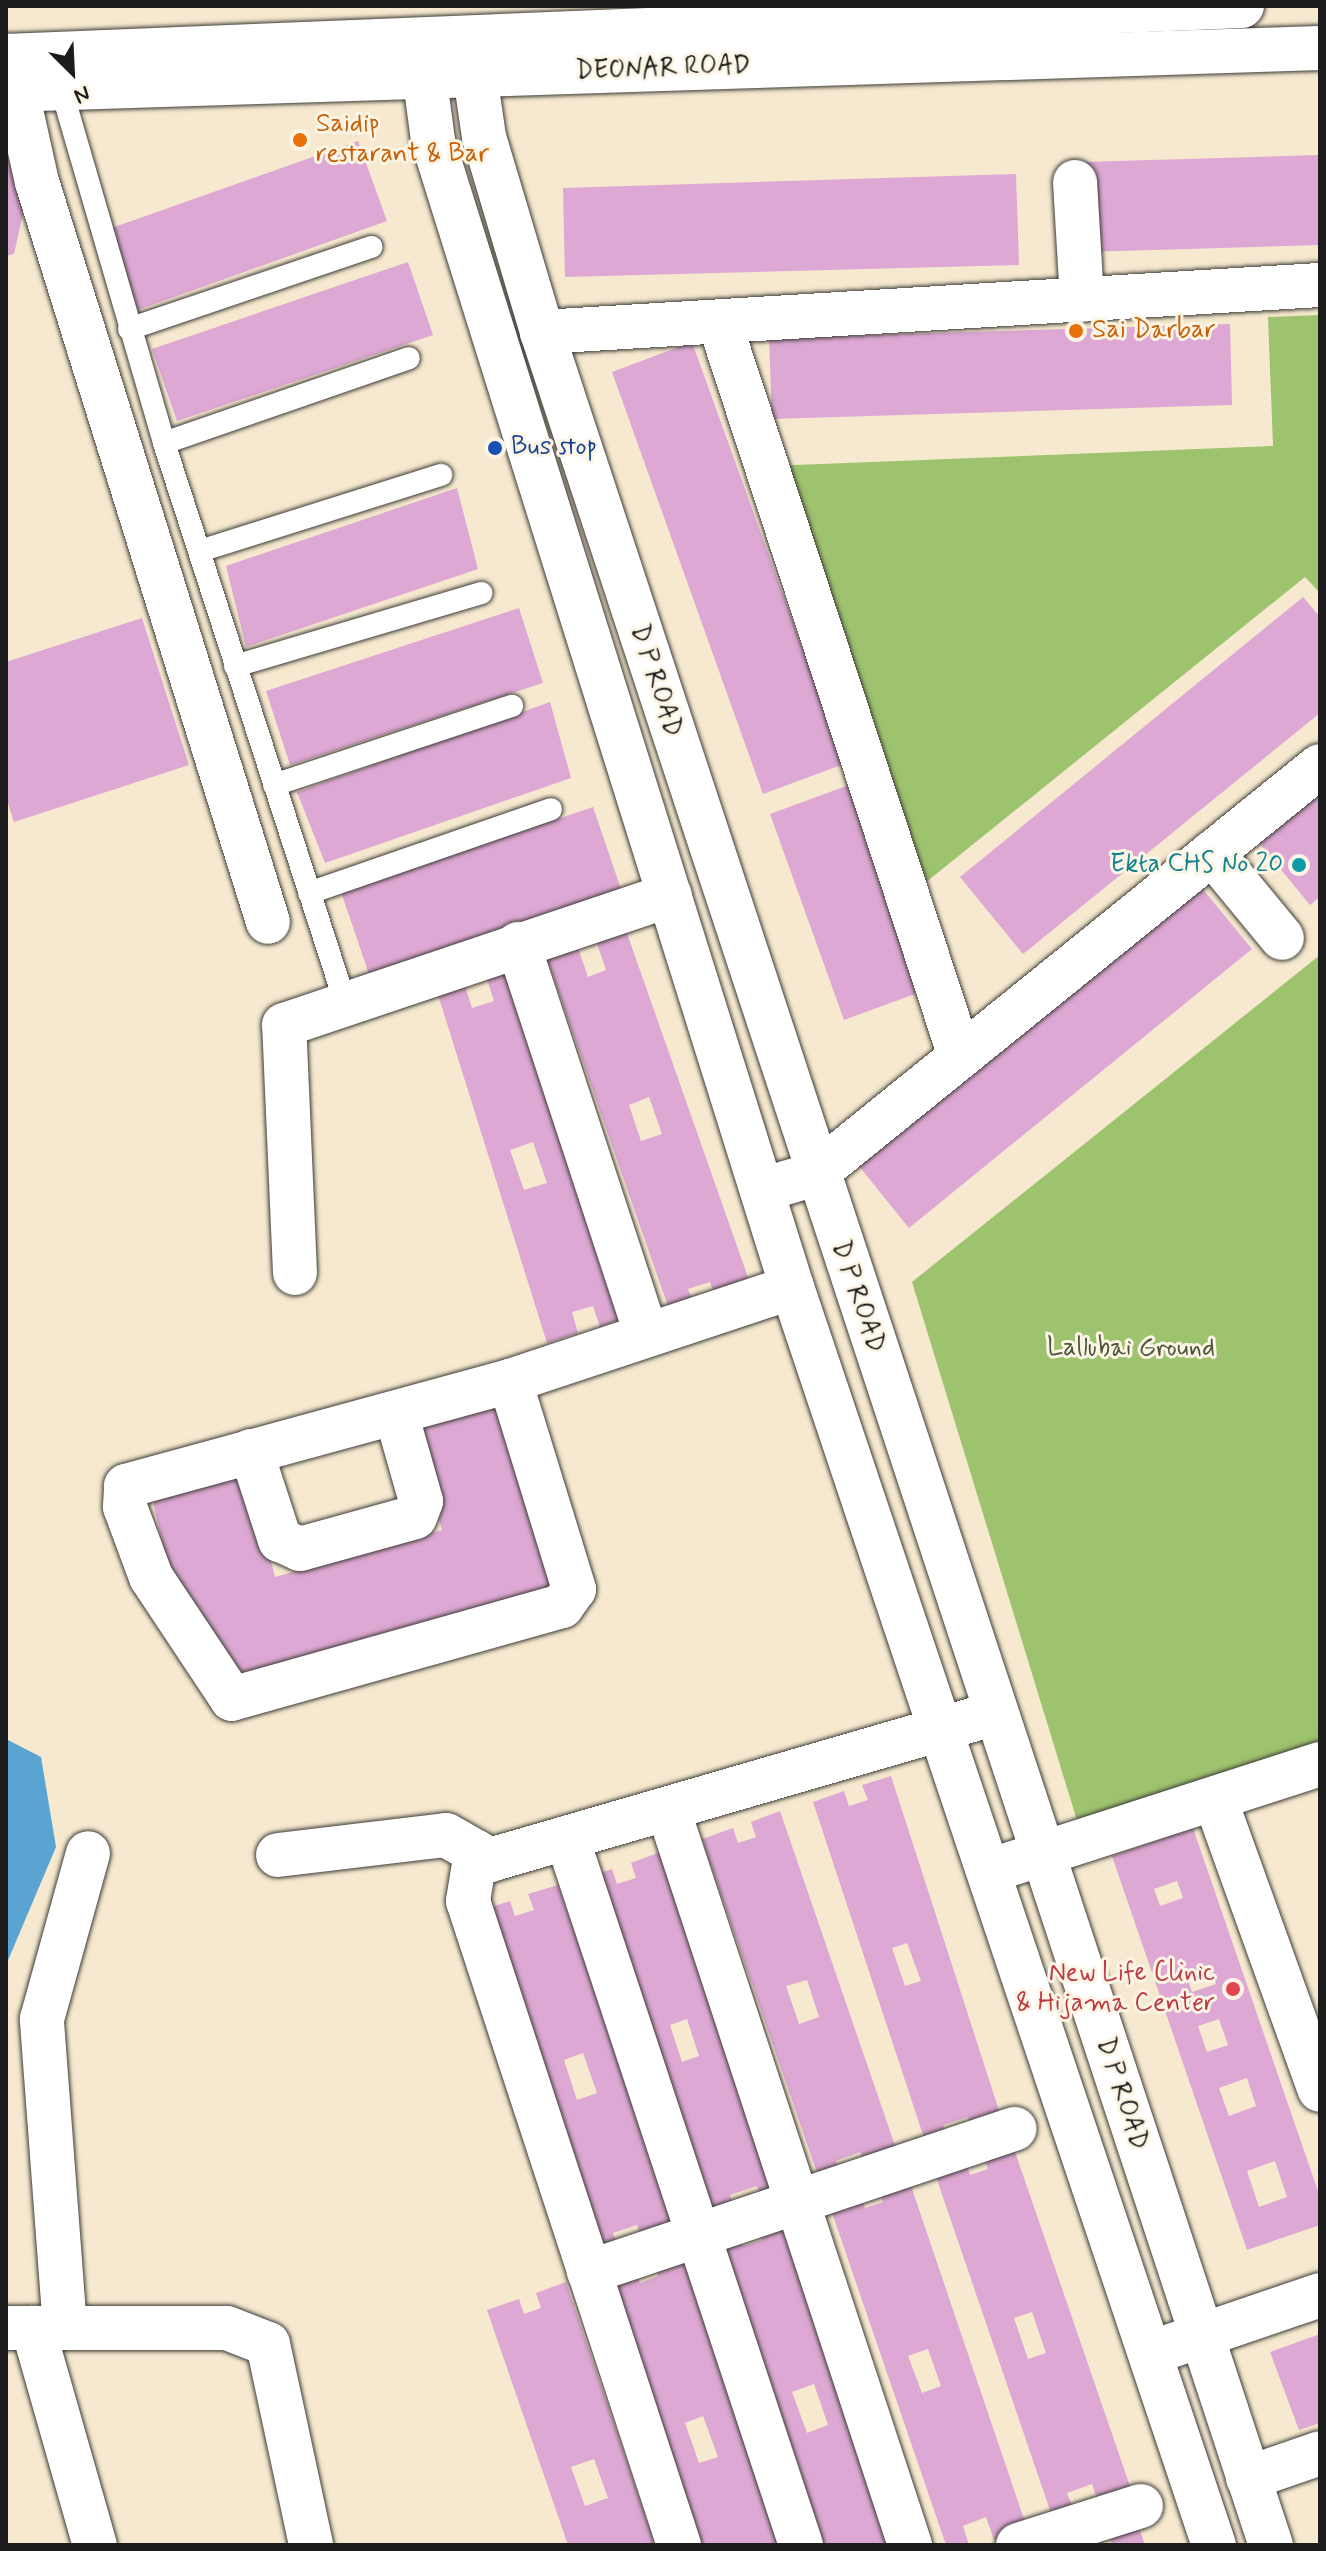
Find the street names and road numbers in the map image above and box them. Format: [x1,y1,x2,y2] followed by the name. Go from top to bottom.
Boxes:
[575,50,751,88] street label: DEONAR ROAD
[623,622,687,740] street label: D P ROAD
[824,1238,890,1356] street label: D P ROAD
[1089,2035,1153,2153] street label: D P ROAD

